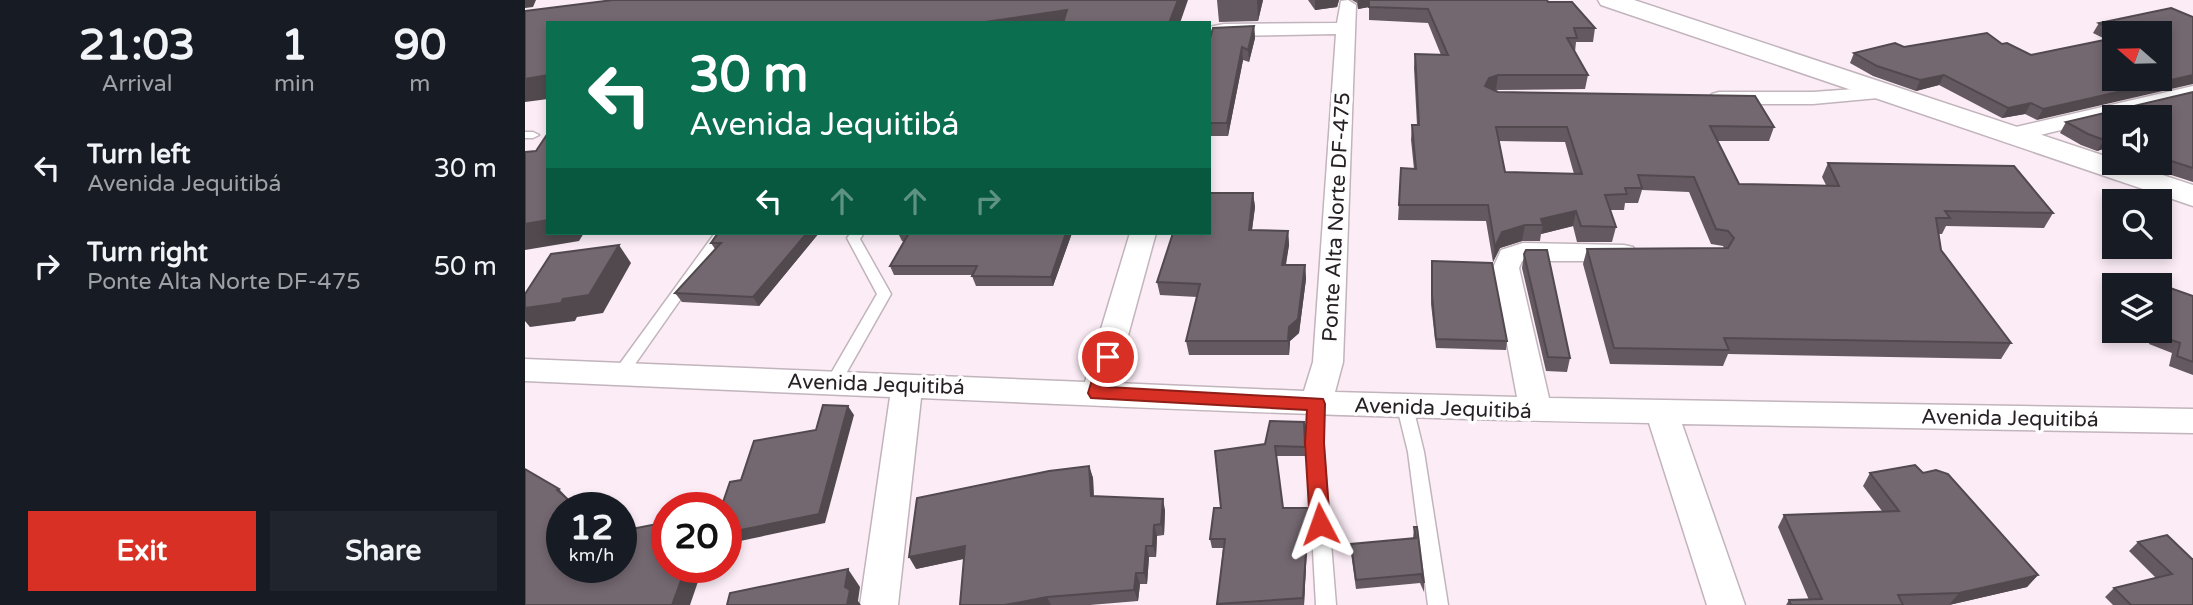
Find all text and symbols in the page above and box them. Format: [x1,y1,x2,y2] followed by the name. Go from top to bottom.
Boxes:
[79,20,195,71] text: 21:03
[281,20,308,71] text: 1
[394,20,446,71] text: 90
[2102,21,2172,91] north arrow
[2102,21,2172,343] map controls
[689,46,808,105] text: 30 m
[574,49,665,140] icon: left
[101,70,172,98] text: Arrival
[274,70,315,98] text: min
[409,70,430,98] text: m
[1317,92,1356,342] street label: Ponte Alta Norte DF-475
[2102,105,2172,175] button: sound
[689,106,960,144] text: Avenida Jequitibá
[87,139,190,170] text: Turn left
[28,149,66,187] icon: left
[434,153,497,184] text: 30 m
[87,170,281,198] text: Avenida Jequitibá
[750,182,788,220] icon: left
[823,182,861,220] icon: ahead
[896,182,934,220] icon: ahead
[969,182,1007,220] icon: right
[2102,189,2172,259] button: search
[87,237,208,268] text: Turn right
[28,247,66,285] icon: right
[434,251,497,282] text: 50 m
[87,268,361,296] text: Ponte Alta Norte DF-475
[2102,273,2172,343] button: layers
[1078,327,1138,387] pin
[1089,338,1127,376] icon: arrive
[787,369,965,400] street label: Avenida Jequitibá
[1354,393,1532,424] street label: Avenida Jequitibá
[1921,404,2099,433] street label: Avenida Jequitibá
[1283,487,1357,561] position arrow
[651,492,742,583] speed limit sign: 20
[570,507,613,549] text: 12
[28,511,256,591] button: Exit
[270,511,497,591] button: Share
[569,544,614,566] text: km/h

